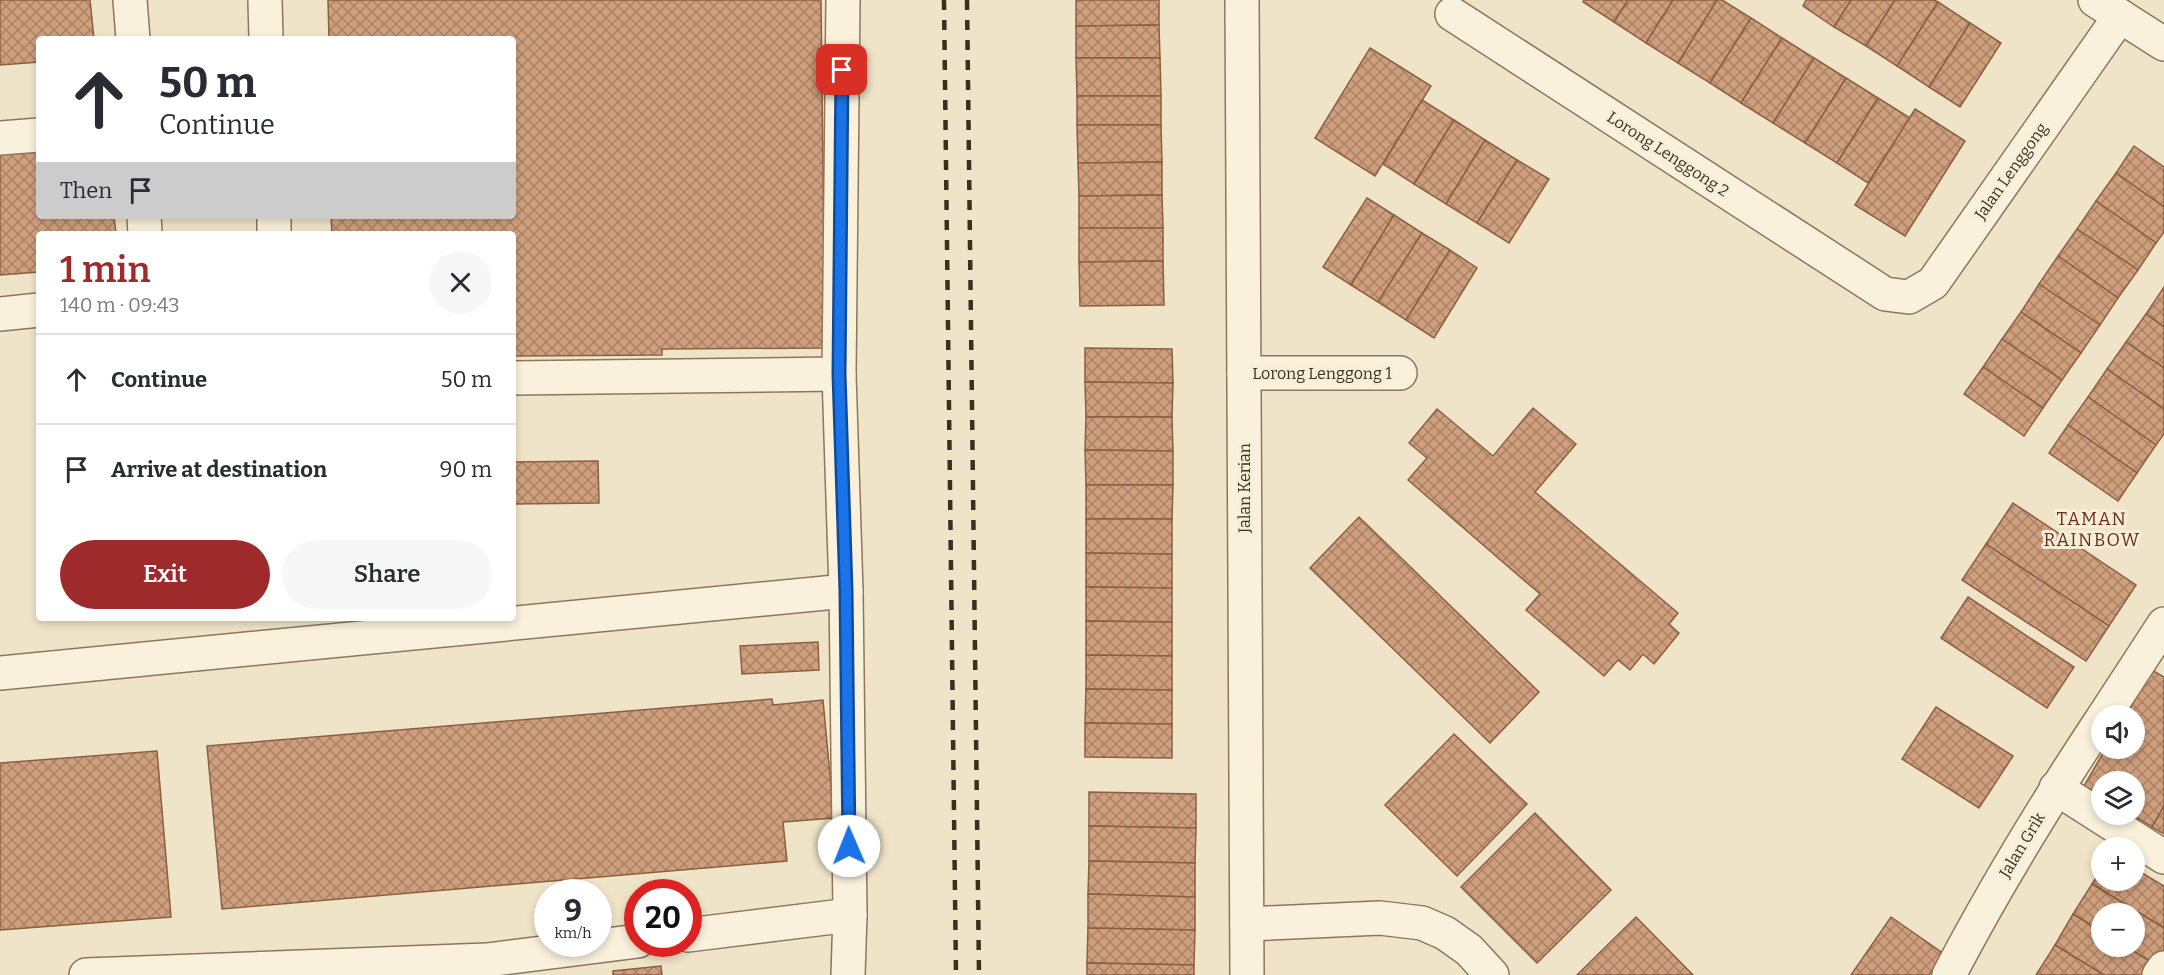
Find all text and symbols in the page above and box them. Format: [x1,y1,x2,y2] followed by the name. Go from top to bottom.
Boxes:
[816,44,867,95] pin
[825,53,858,86] icon: arrive
[159,58,256,108] text: 50 m
[60,60,138,138] icon: ahead
[1603,108,1733,200] street label: Lorong Lenggong 2
[159,109,275,141] text: Continue
[1970,119,2051,224] street label: Jalan Lenggong
[124,174,157,207] icon: arrive
[60,177,112,204] text: Then
[60,248,151,292] text: 1 min
[429,251,492,314] button: close
[60,293,180,317] text: 140 m · 09:43
[60,363,93,396] icon: ahead
[1252,364,1392,383] street label: Lorong Lenggong 1
[111,366,207,393] text: Continue
[441,366,492,393] text: 50 m
[1235,443,1254,534] street label: Jalan Kerian
[60,453,93,486] icon: arrive
[111,456,327,483] text: Arrive at destination
[440,456,492,483] text: 90 m
[2043,508,2141,551] district label: TAMAN RAINBOW
[60,540,270,609] button: Exit
[282,540,492,609] button: Share
[2091,705,2145,957] map controls
[2091,705,2145,759] button: sound
[2091,771,2145,825] button: layers
[1995,809,2049,882] street label: Jalan Grik
[817,814,881,878] position arrow
[2091,837,2145,891] button: +
[624,879,702,957] speed limit sign: 20
[564,893,582,929] text: 9
[2091,903,2145,957] button: −
[554,924,592,942] text: km/h

